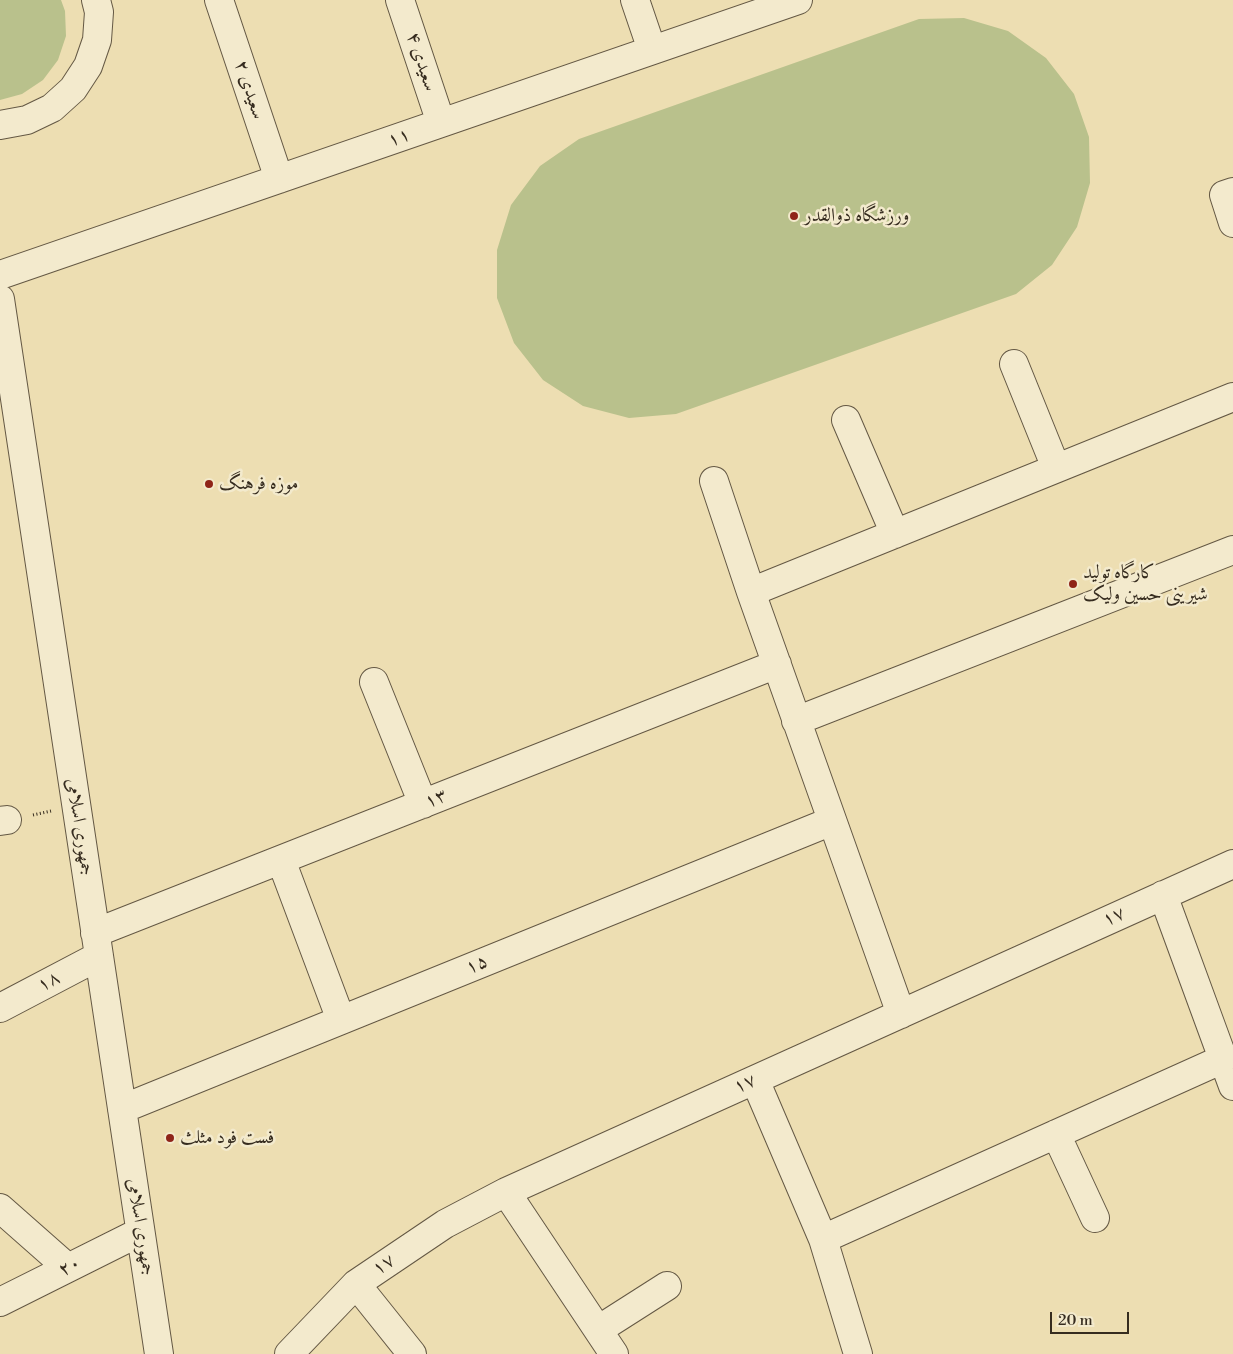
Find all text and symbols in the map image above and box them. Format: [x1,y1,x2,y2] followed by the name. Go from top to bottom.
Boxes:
[401,30,441,94] street label: سعیدی ۴
[229,58,269,122] street label: سعیدی ۲
[385,124,413,152] street label: ۱۱
[804,205,909,227] place label: ورزشگاه ذوالقدر
[788,210,800,222] marker: ورزشگاه ذوالقدر
[219,473,298,495] place label: موزه فرهنگ
[203,478,215,490] marker: موزه فرهنگ
[1083,562,1208,606] place label: کارگاه تولید شیرینی حسین ولیک
[1067,578,1079,590] marker: کارگاه تولید شیرینی حسین ولیک
[60,777,98,877] street label: جمهوری اسلامی
[421,784,451,814] street label: ۱۳
[1099,902,1129,932] street label: ۱۷
[462,950,492,980] street label: ۱۵
[34,967,64,997] street label: ۱۸
[730,1069,760,1099] street label: ۱۷
[180,1127,274,1149] place label: فست فود مثلث
[164,1132,176,1144] marker: فست فود مثلث
[121,1177,159,1277] street label: جمهوری اسلامی
[368,1249,400,1281] street label: ۱۷
[55,1252,85,1282] street label: ۲۰
[1053,1302,1132,1334] scale bar
[1058,1311,1093,1330] text: 20 m

